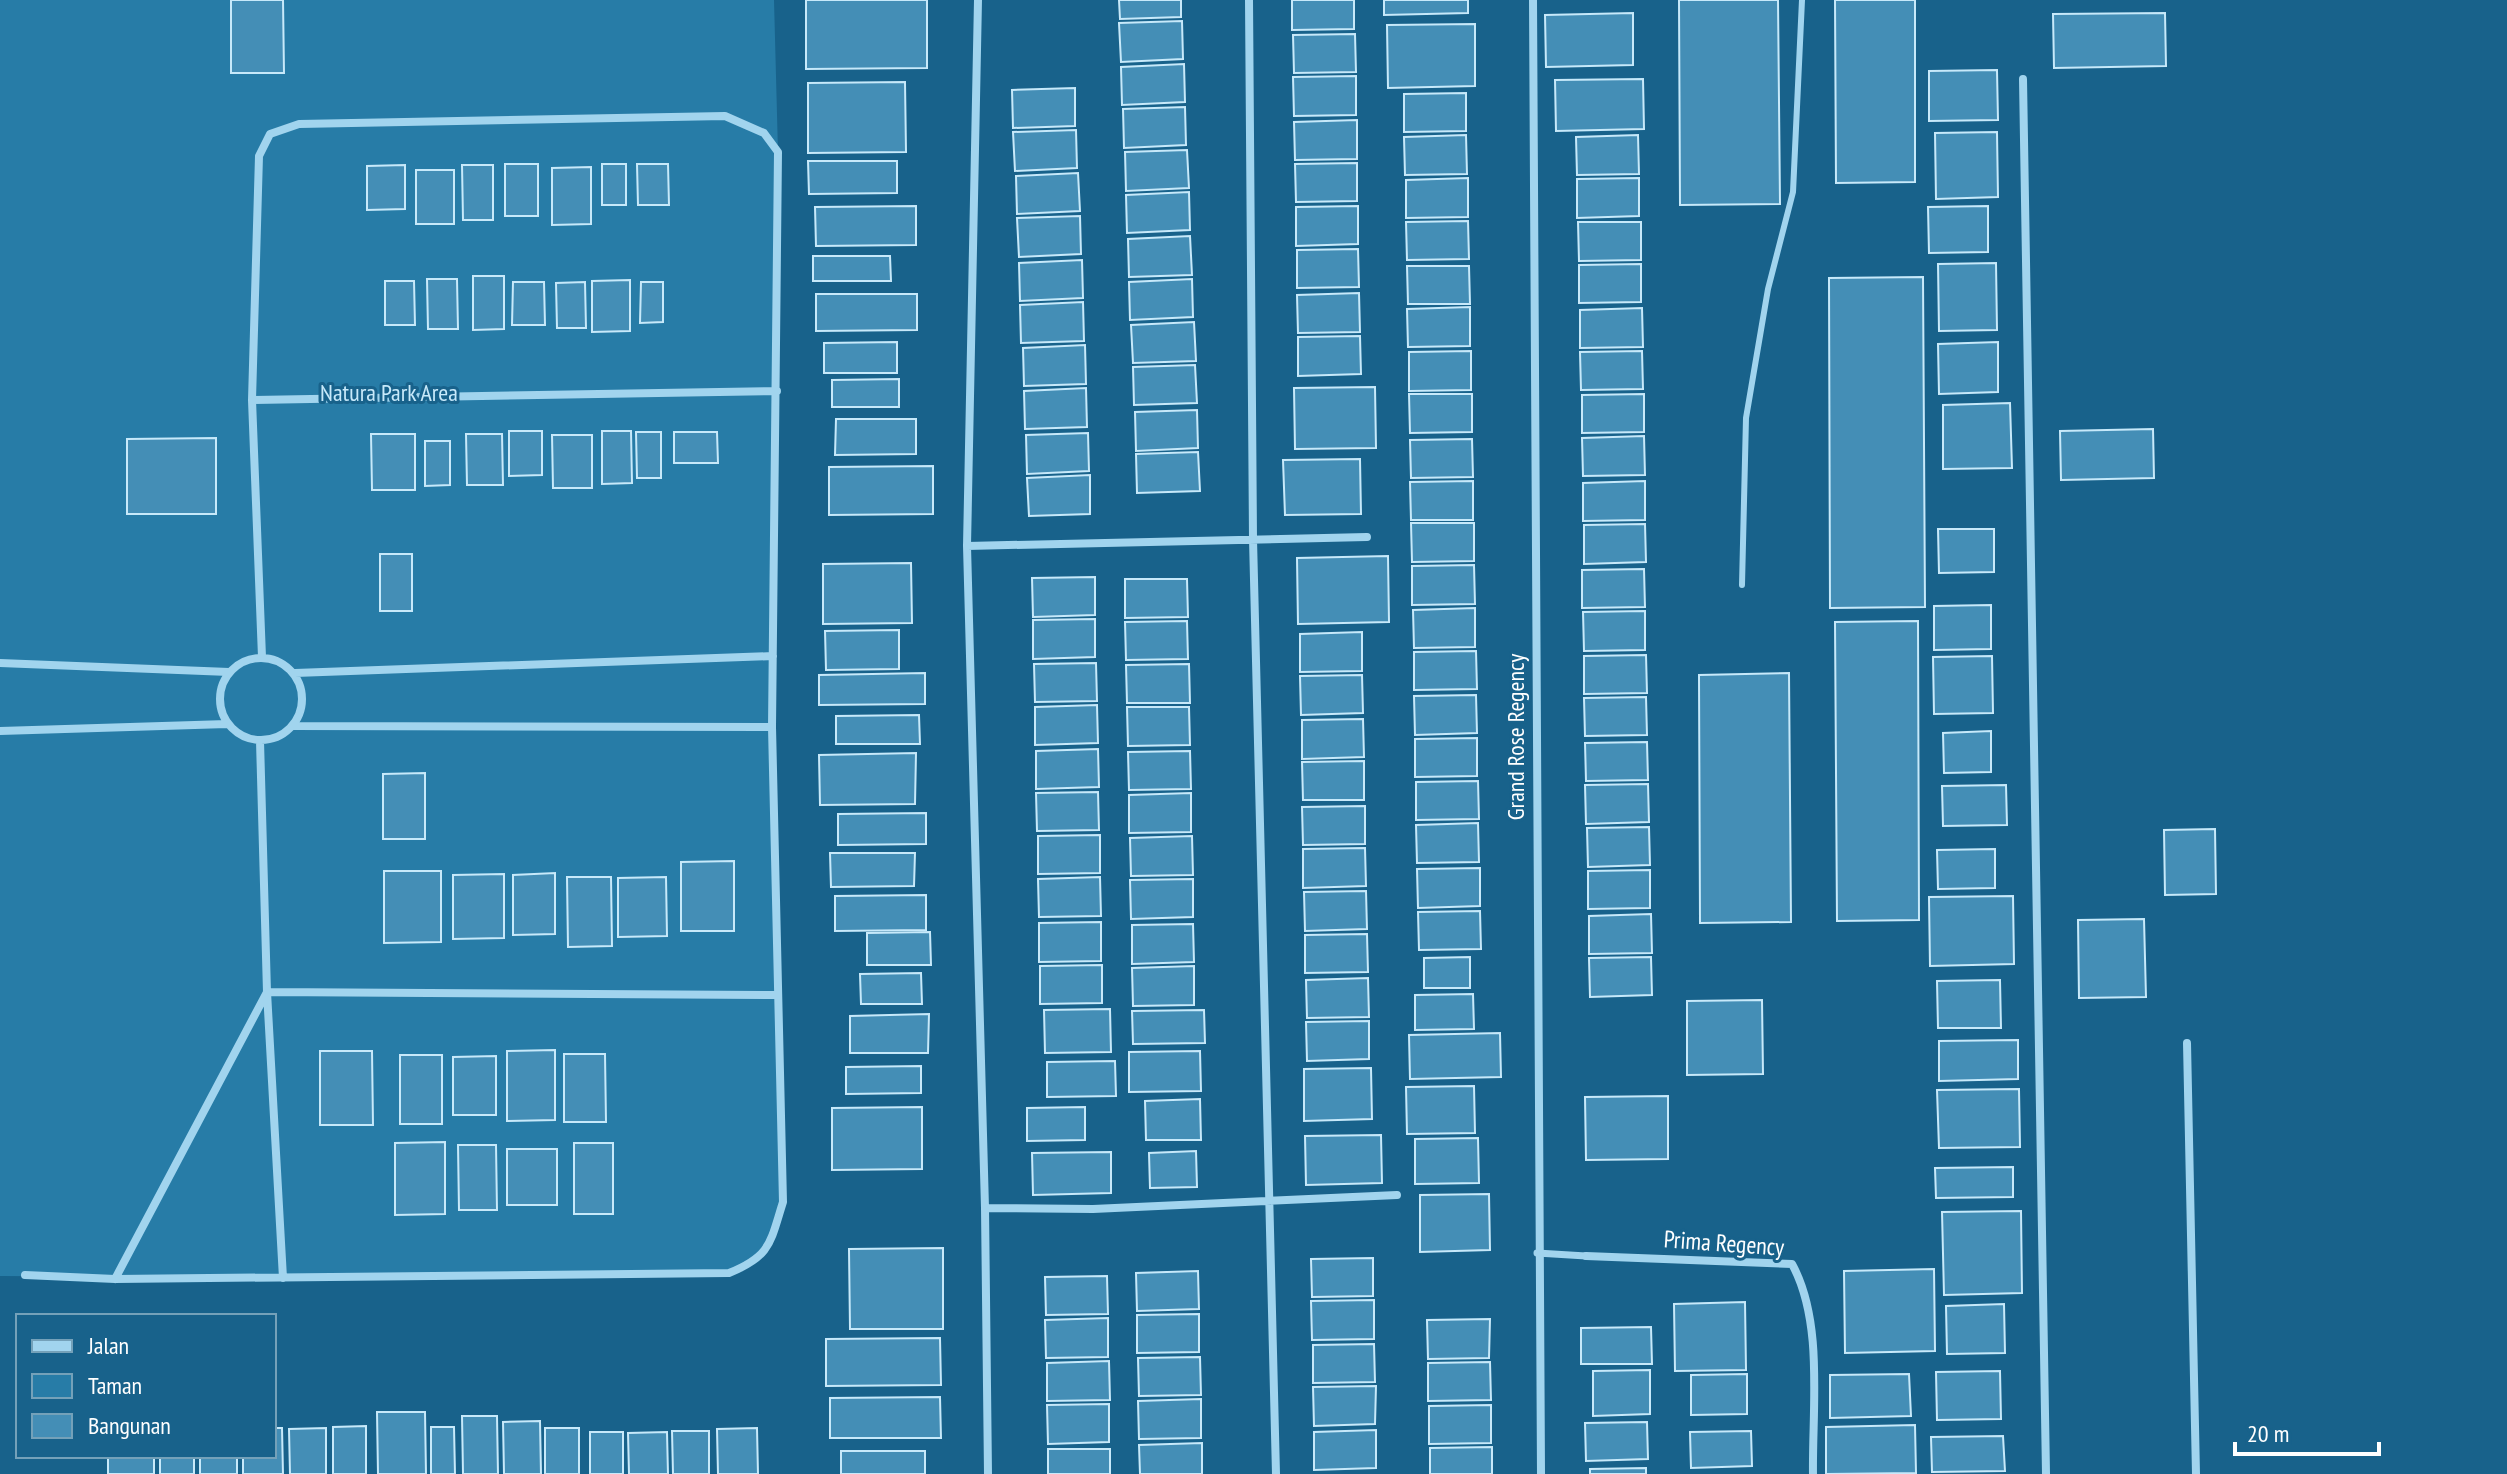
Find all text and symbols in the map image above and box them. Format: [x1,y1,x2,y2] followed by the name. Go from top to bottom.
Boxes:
[320,377,458,408] park label: Natura Park Area
[1500,654,1531,820] street label: Grand Rose Regency
[1663,1223,1785,1263] street label: Prima Regency
[16,1314,276,1458] legend
[87,1330,129,1361] text: Jalan
[88,1370,142,1401] text: Taman
[2235,1406,2379,1456] scale bar
[88,1410,171,1441] text: Bangunan
[2247,1418,2289,1449] text: 20 m

